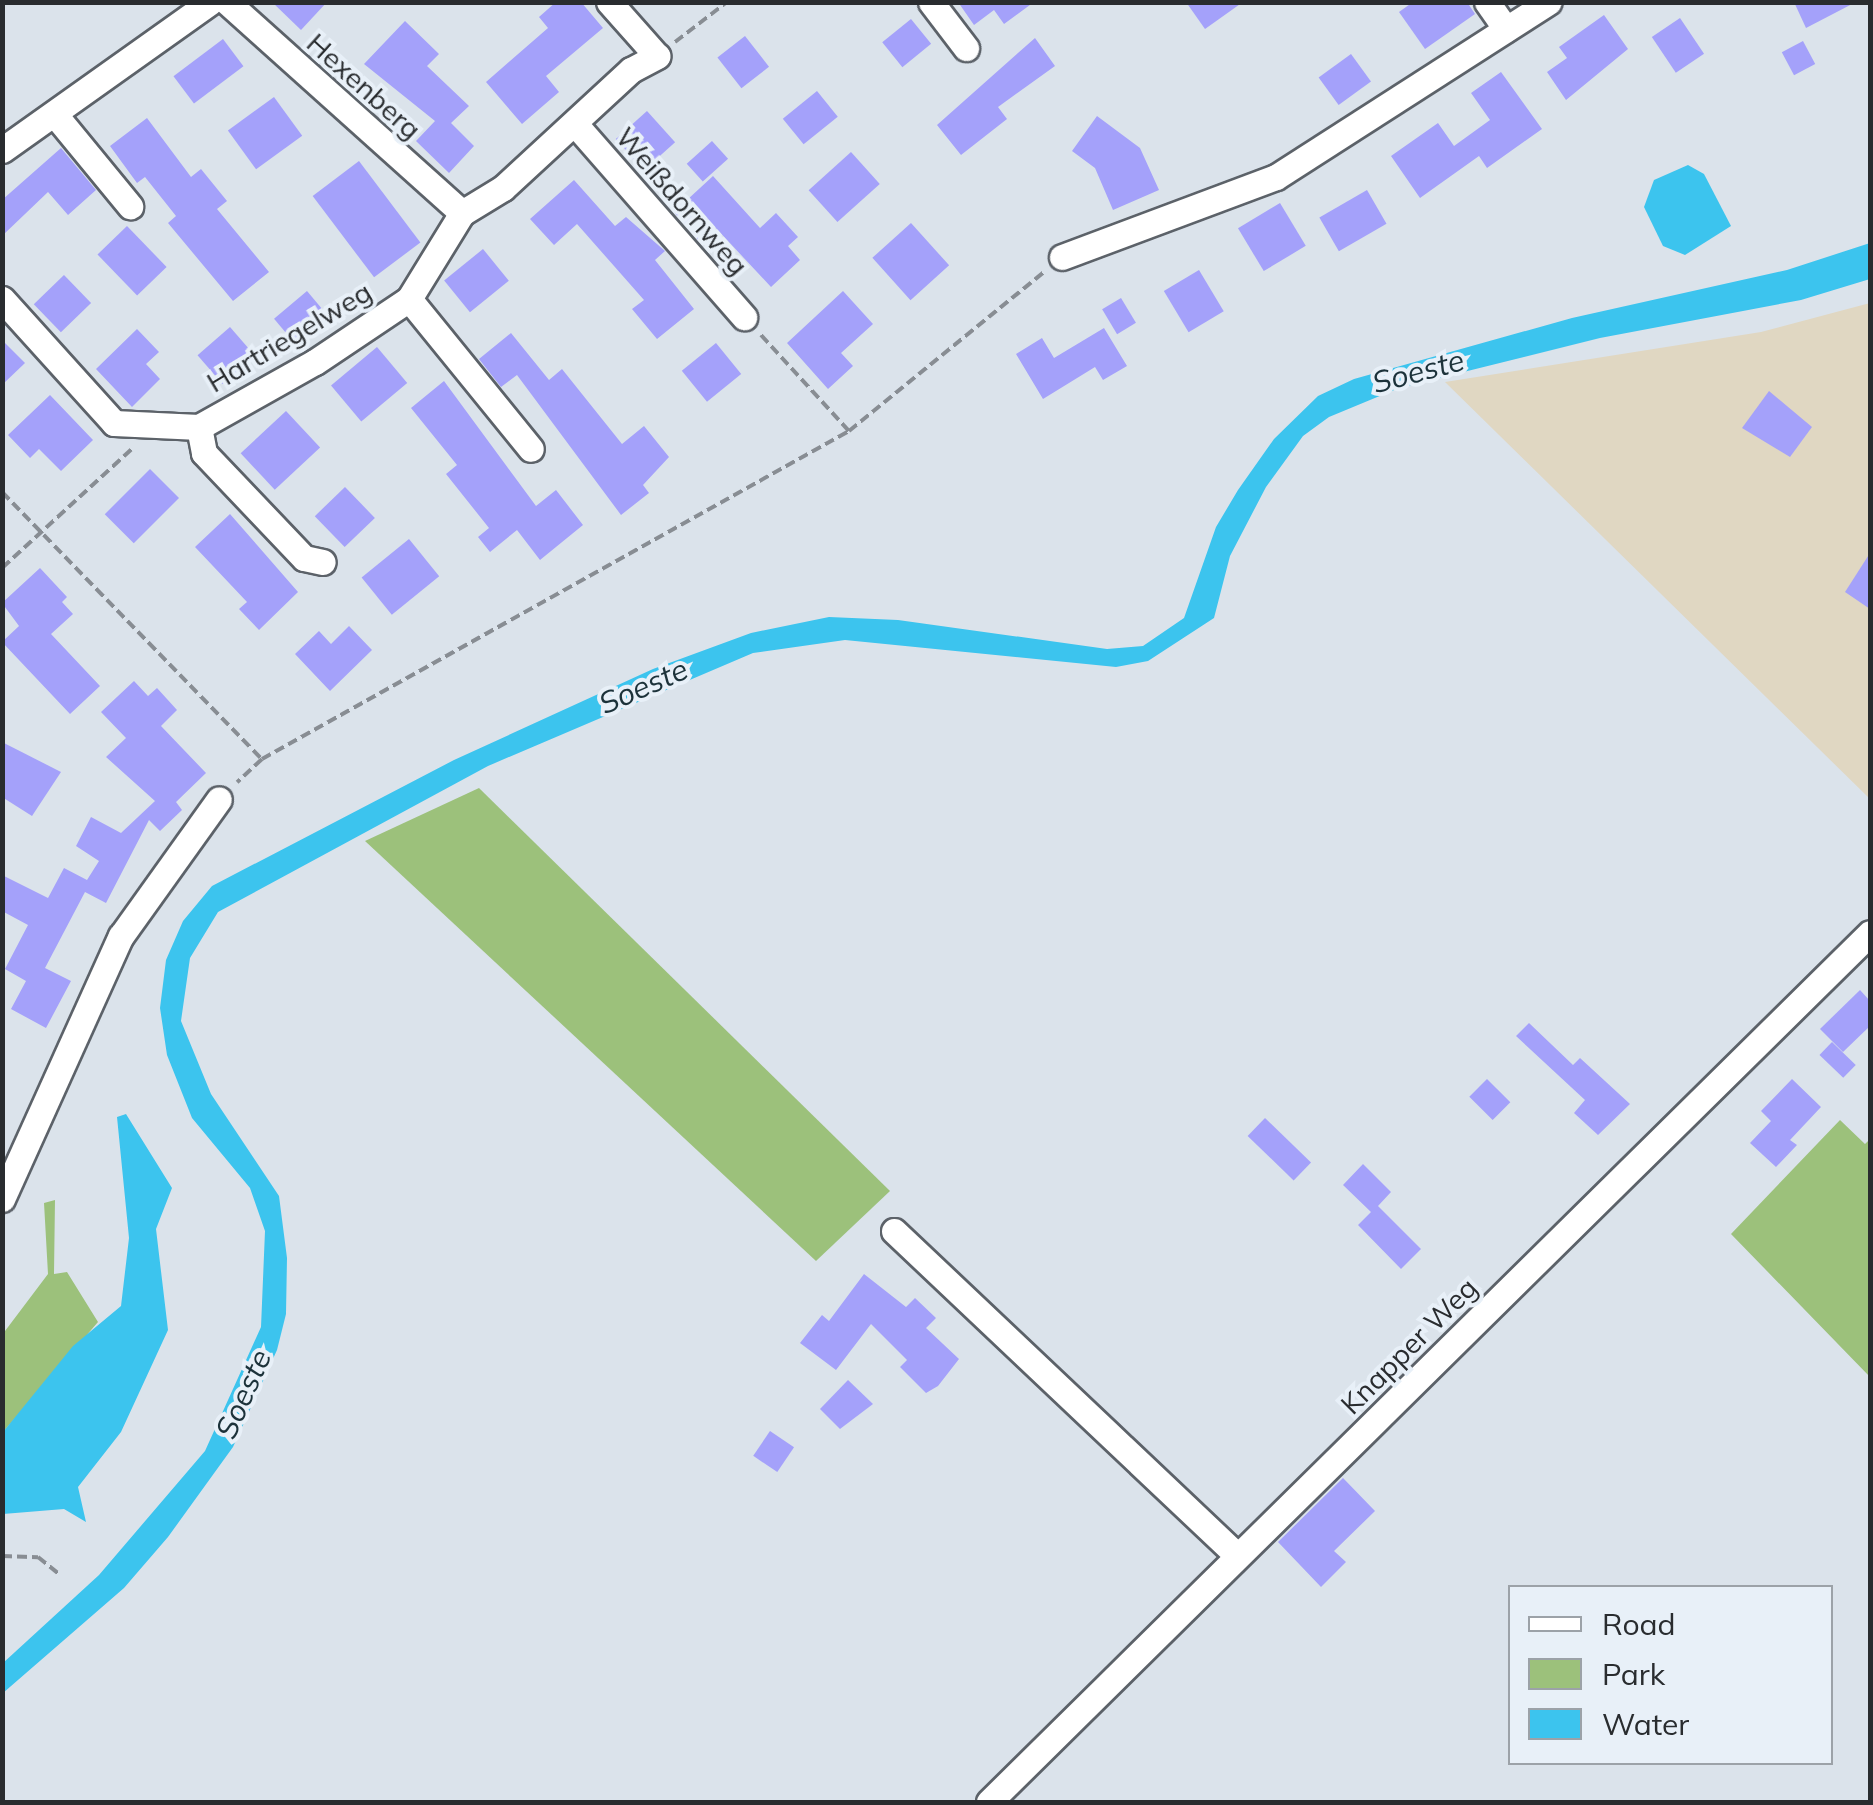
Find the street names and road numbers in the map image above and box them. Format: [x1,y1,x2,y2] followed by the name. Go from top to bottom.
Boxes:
[300,26,428,146] street label: Hexenberg
[609,120,755,282] street label: Weißdornweg
[201,275,377,399] street label: Hartriegelweg
[1334,1271,1484,1421] street label: Knapper Weg

